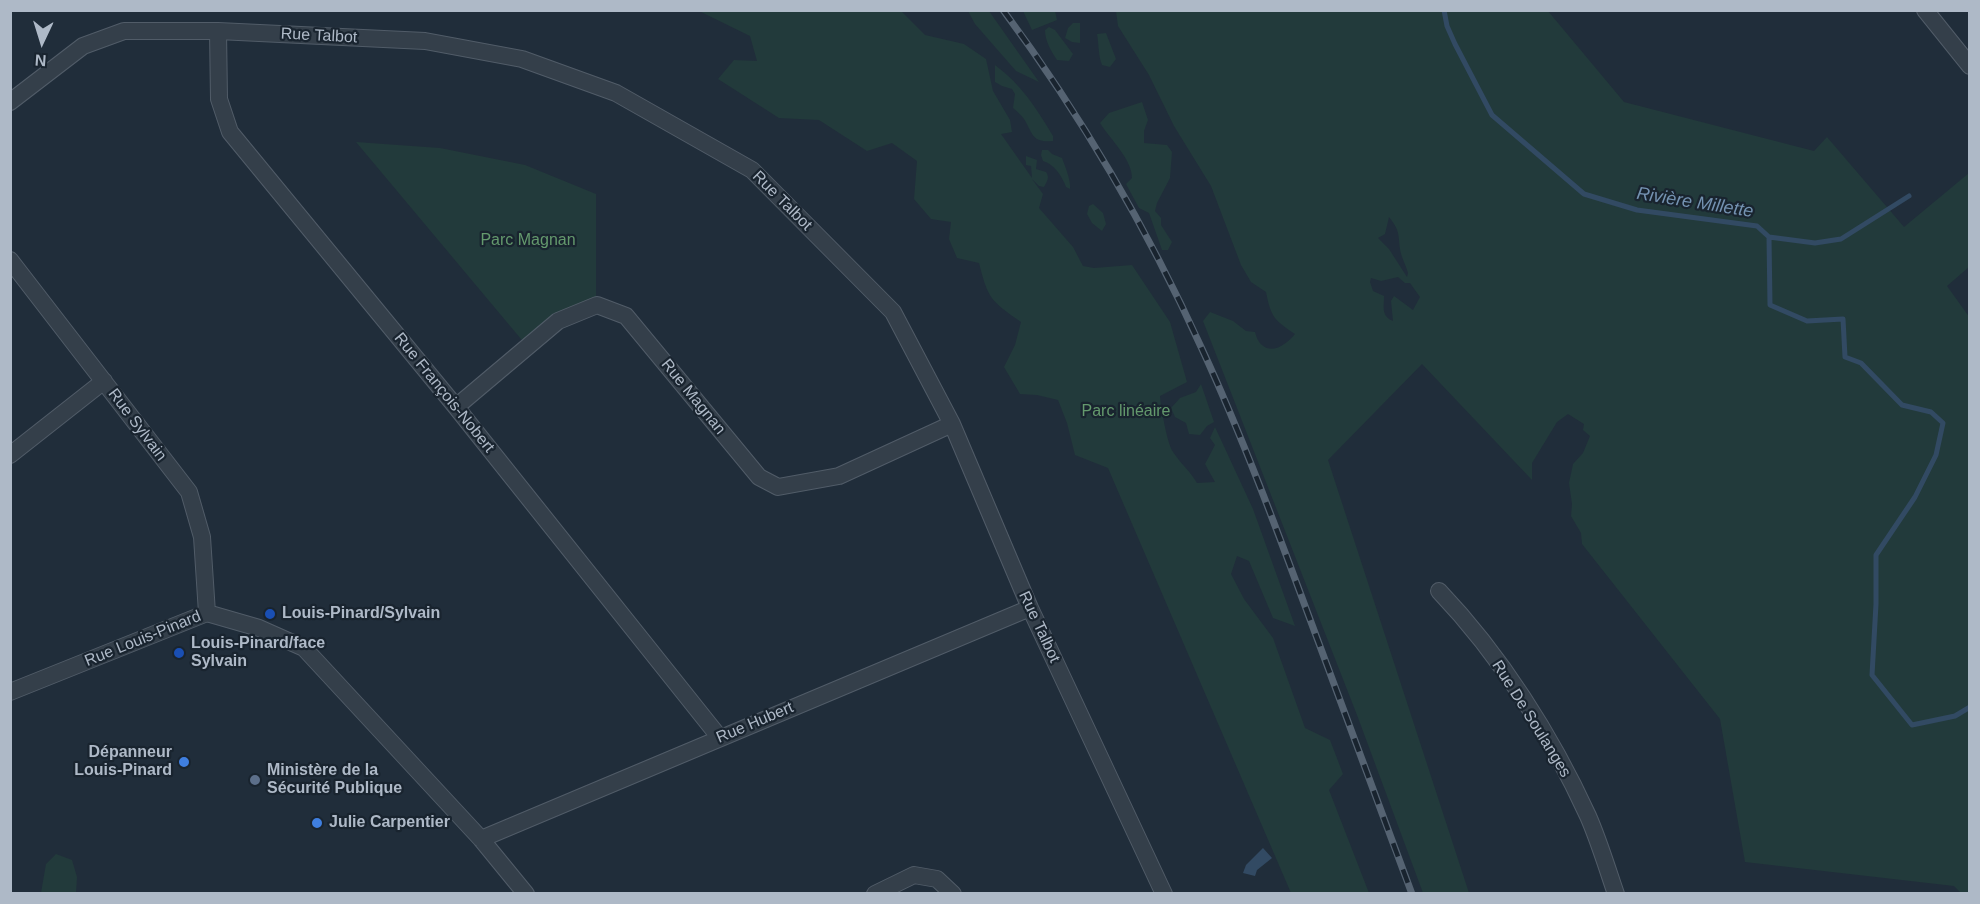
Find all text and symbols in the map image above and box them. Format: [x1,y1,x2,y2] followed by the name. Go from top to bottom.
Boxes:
[12,12,72,72] north arrow
[280,24,358,48] street label: Rue Talbot
[34,52,47,69] text: N
[748,167,816,235] street label: Rue Talbot
[1635,183,1755,223] water label: Rivière Millette
[480,231,576,251] park label: Parc Magnan
[390,329,498,457] street label: Rue François-Nobert
[657,355,729,439] street label: Rue Magnan
[104,385,170,465] street label: Rue Sylvain
[1082,402,1170,422] park label: Parc linéaire
[1014,588,1064,666] street label: Rue Talbot
[282,604,440,624] place label: Louis-Pinard/Sylvain
[82,607,204,671] street label: Rue Louis-Pinard
[263,607,277,621] marker: Louis-Pinard/Sylvain
[191,634,325,672] place label: Louis-Pinard/face Sylvain
[172,646,186,660] marker: Louis-Pinard/face Sylvain
[1487,657,1575,781] street label: Rue De Soulanges
[714,698,796,748] street label: Rue Hubert
[74,743,172,781] place label: Dépanneur Louis-Pinard
[177,755,191,769] marker: Dépanneur Louis-Pinard
[267,761,402,799] place label: Ministère de la Sécurité Publique
[248,773,262,787] marker: Ministère de la Sécurité Publique
[329,813,450,833] place label: Julie Carpentier
[310,816,324,830] marker: Julie Carpentier

